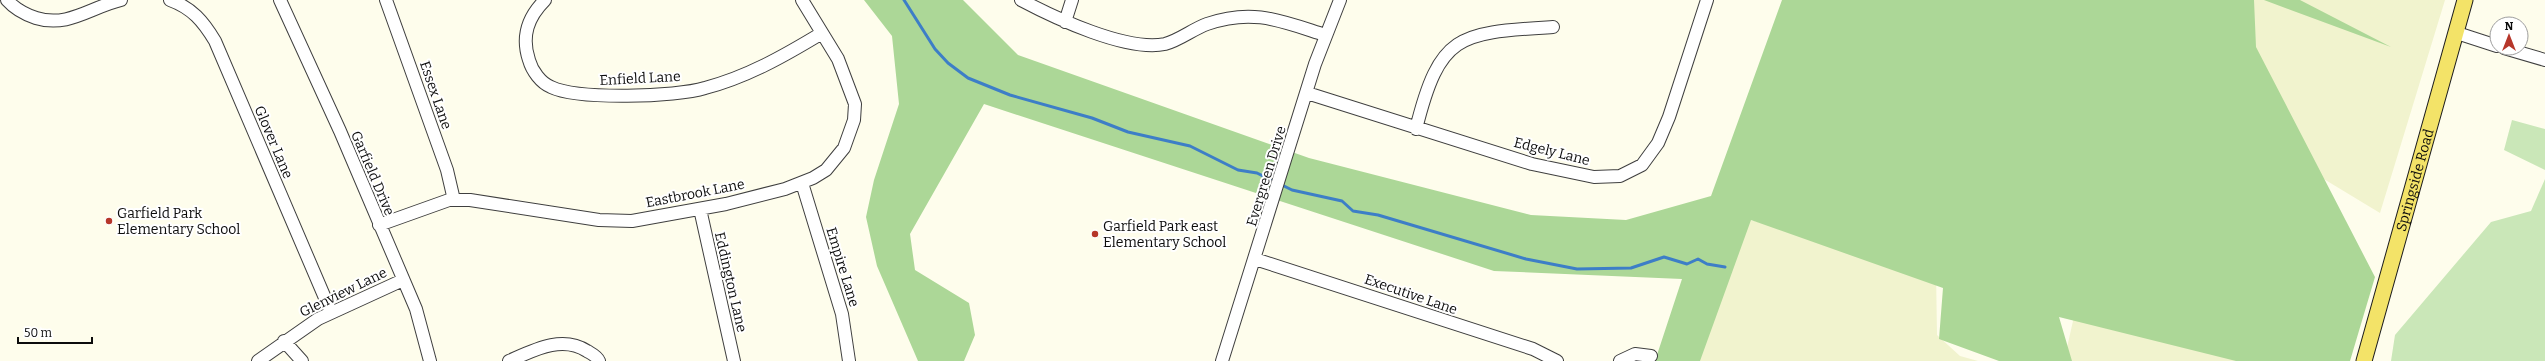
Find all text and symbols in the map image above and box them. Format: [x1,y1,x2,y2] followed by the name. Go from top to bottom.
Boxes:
[2489,16,2529,56] north arrow
[2505,20,2514,33] text: N
[416,59,455,132] street label: Essex Lane
[599,68,681,89] street label: Enfield Lane
[251,103,296,181] street label: Glover Lane
[1243,124,1290,228] street label: Evergreen Drive
[2393,127,2438,233] street label: Springside Road
[347,128,398,218] street label: Garfield Drive
[1512,134,1592,169] street label: Edgely Lane
[644,176,746,211] street label: Eastbrook Lane
[117,205,240,238] place label: Garfield Park Elementary School
[104,216,114,226] marker: Garfield Park Elementary School
[1103,218,1226,251] place label: Garfield Park east Elementary School
[822,225,863,309] street label: Empire Lane
[1090,229,1100,239] marker: Garfield Park east Elementary School
[711,230,750,334] street label: Eddington Lane
[297,264,390,321] street label: Glenview Lane
[1362,271,1460,318] street label: Executive Lane
[18,319,92,345] scale bar
[24,326,53,340] text: 50 m

